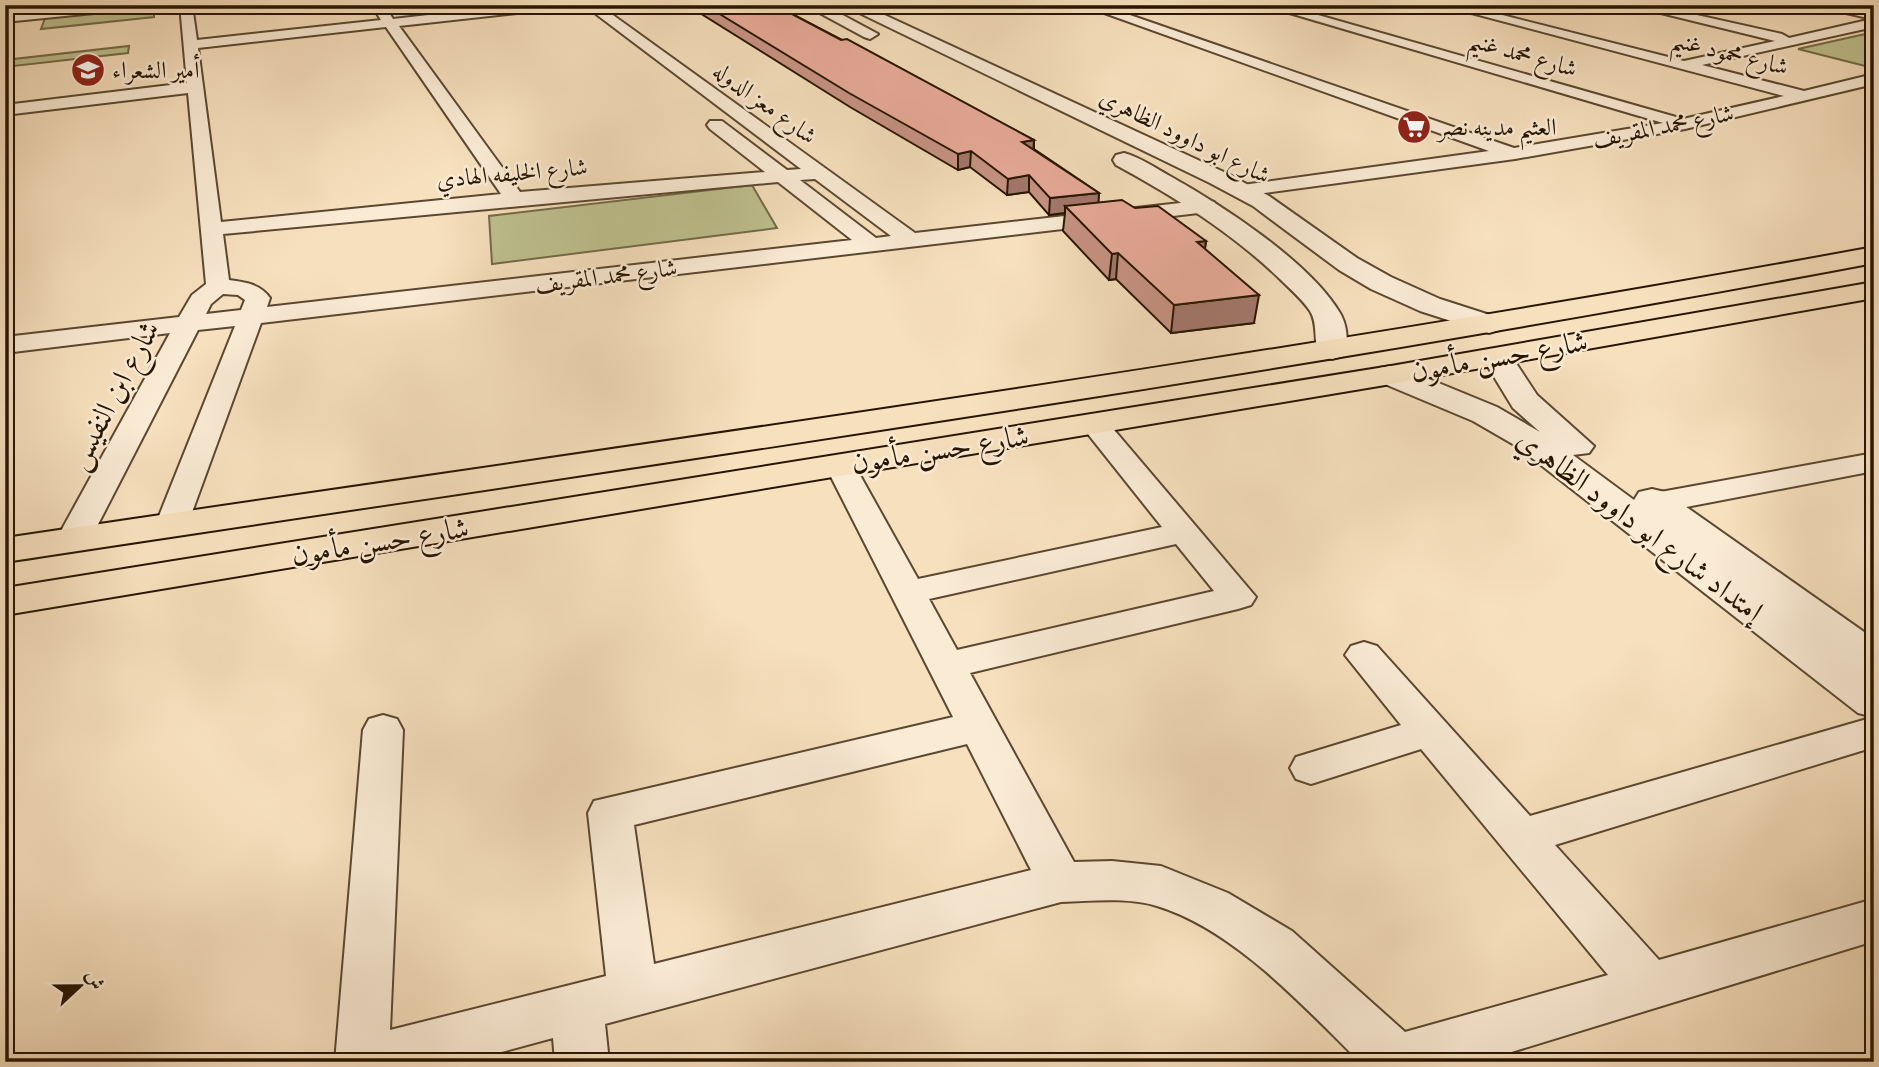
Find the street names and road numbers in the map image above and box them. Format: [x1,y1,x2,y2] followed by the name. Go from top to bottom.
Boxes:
[1463,24,1581,92] street label: شارع محمد غنيم
[1666,24,1791,91] street label: شارع محمود غنيم
[704,55,823,155] street label: شارع معز الدوله
[1092,82,1275,195] street label: شارع ابو داوود الظاهري
[1590,98,1737,159] street label: شارع محمد المقريف
[435,151,589,200] street label: شارع الخليفه الهادي
[533,252,680,305] street label: شارع محمد المقريف
[59,314,174,479] street label: شارع ابن النفيس
[1407,320,1592,396] street label: شارع حسن مأمون
[848,414,1032,488] street label: شارع حسن مأمون
[1506,421,1772,636] street label: إمتداد شارع ابو داوود الظاهري
[288,506,472,580] street label: شارع حسن مأمون

